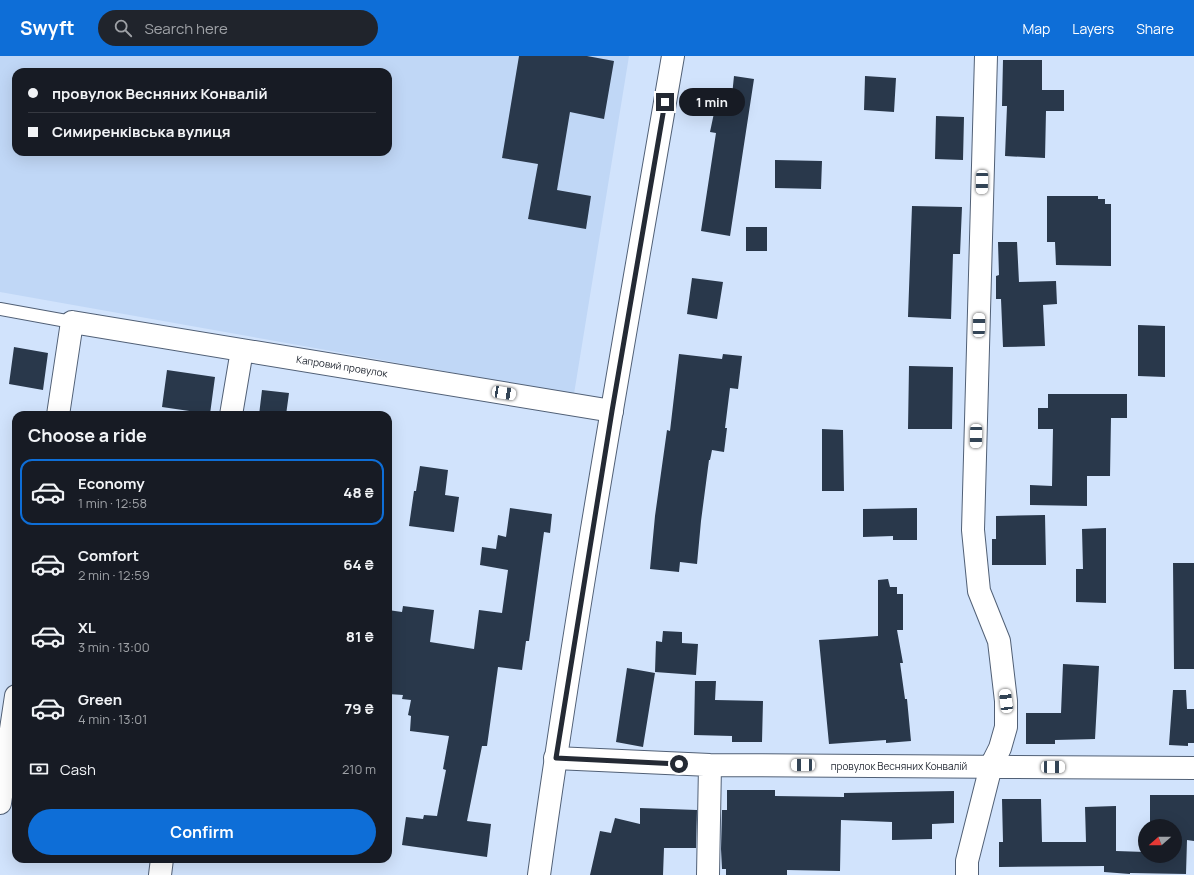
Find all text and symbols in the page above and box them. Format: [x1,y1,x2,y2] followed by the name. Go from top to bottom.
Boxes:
[98,10,378,46] search box
[20,15,74,41] text: Swyft
[112,17,134,39] icon: search
[144,18,228,39] text: Search here
[1022,19,1050,38] text: Map
[1072,19,1114,38] text: Layers
[1136,19,1174,38] text: Share
[52,83,268,104] text: провулок Весняних Конвалій
[679,88,745,116] callout: 1 min
[656,93,674,111] route end
[696,93,728,111] text: 1 min
[52,121,231,142] text: Симиренківська вулиця
[976,170,988,194] car
[973,313,985,337] car
[295,352,390,380] street label: Капровий провулок
[491,385,517,401] car
[28,423,147,447] text: Choose a ride
[970,424,982,448] car
[78,473,145,494] text: Economy
[30,474,66,510] icon: car
[343,482,374,503] text: 48 ₴
[78,494,147,512] text: 1 min · 12:58
[78,545,139,566] text: Comfort
[30,546,66,582] icon: car
[343,554,374,575] text: 64 ₴
[78,566,150,584] text: 2 min · 12:59
[78,617,96,638] text: XL
[30,618,66,654] icon: car
[346,626,374,647] text: 81 ₴
[78,638,150,656] text: 3 min · 13:00
[999,688,1013,714] car
[78,689,122,710] text: Green
[30,690,66,726] icon: car
[344,698,374,719] text: 79 ₴
[78,710,147,728] text: 4 min · 13:01
[670,755,688,773] route start
[28,758,50,780] icon: cash
[60,759,96,780] text: Cash
[791,759,815,771] car
[831,759,967,773] street label: провулок Весняних Конвалій
[342,760,376,778] text: 210 m
[1041,761,1065,773] car
[28,809,376,855] button: Confirm
[1138,819,1182,863] north arrow
[1138,819,1182,863] map controls

